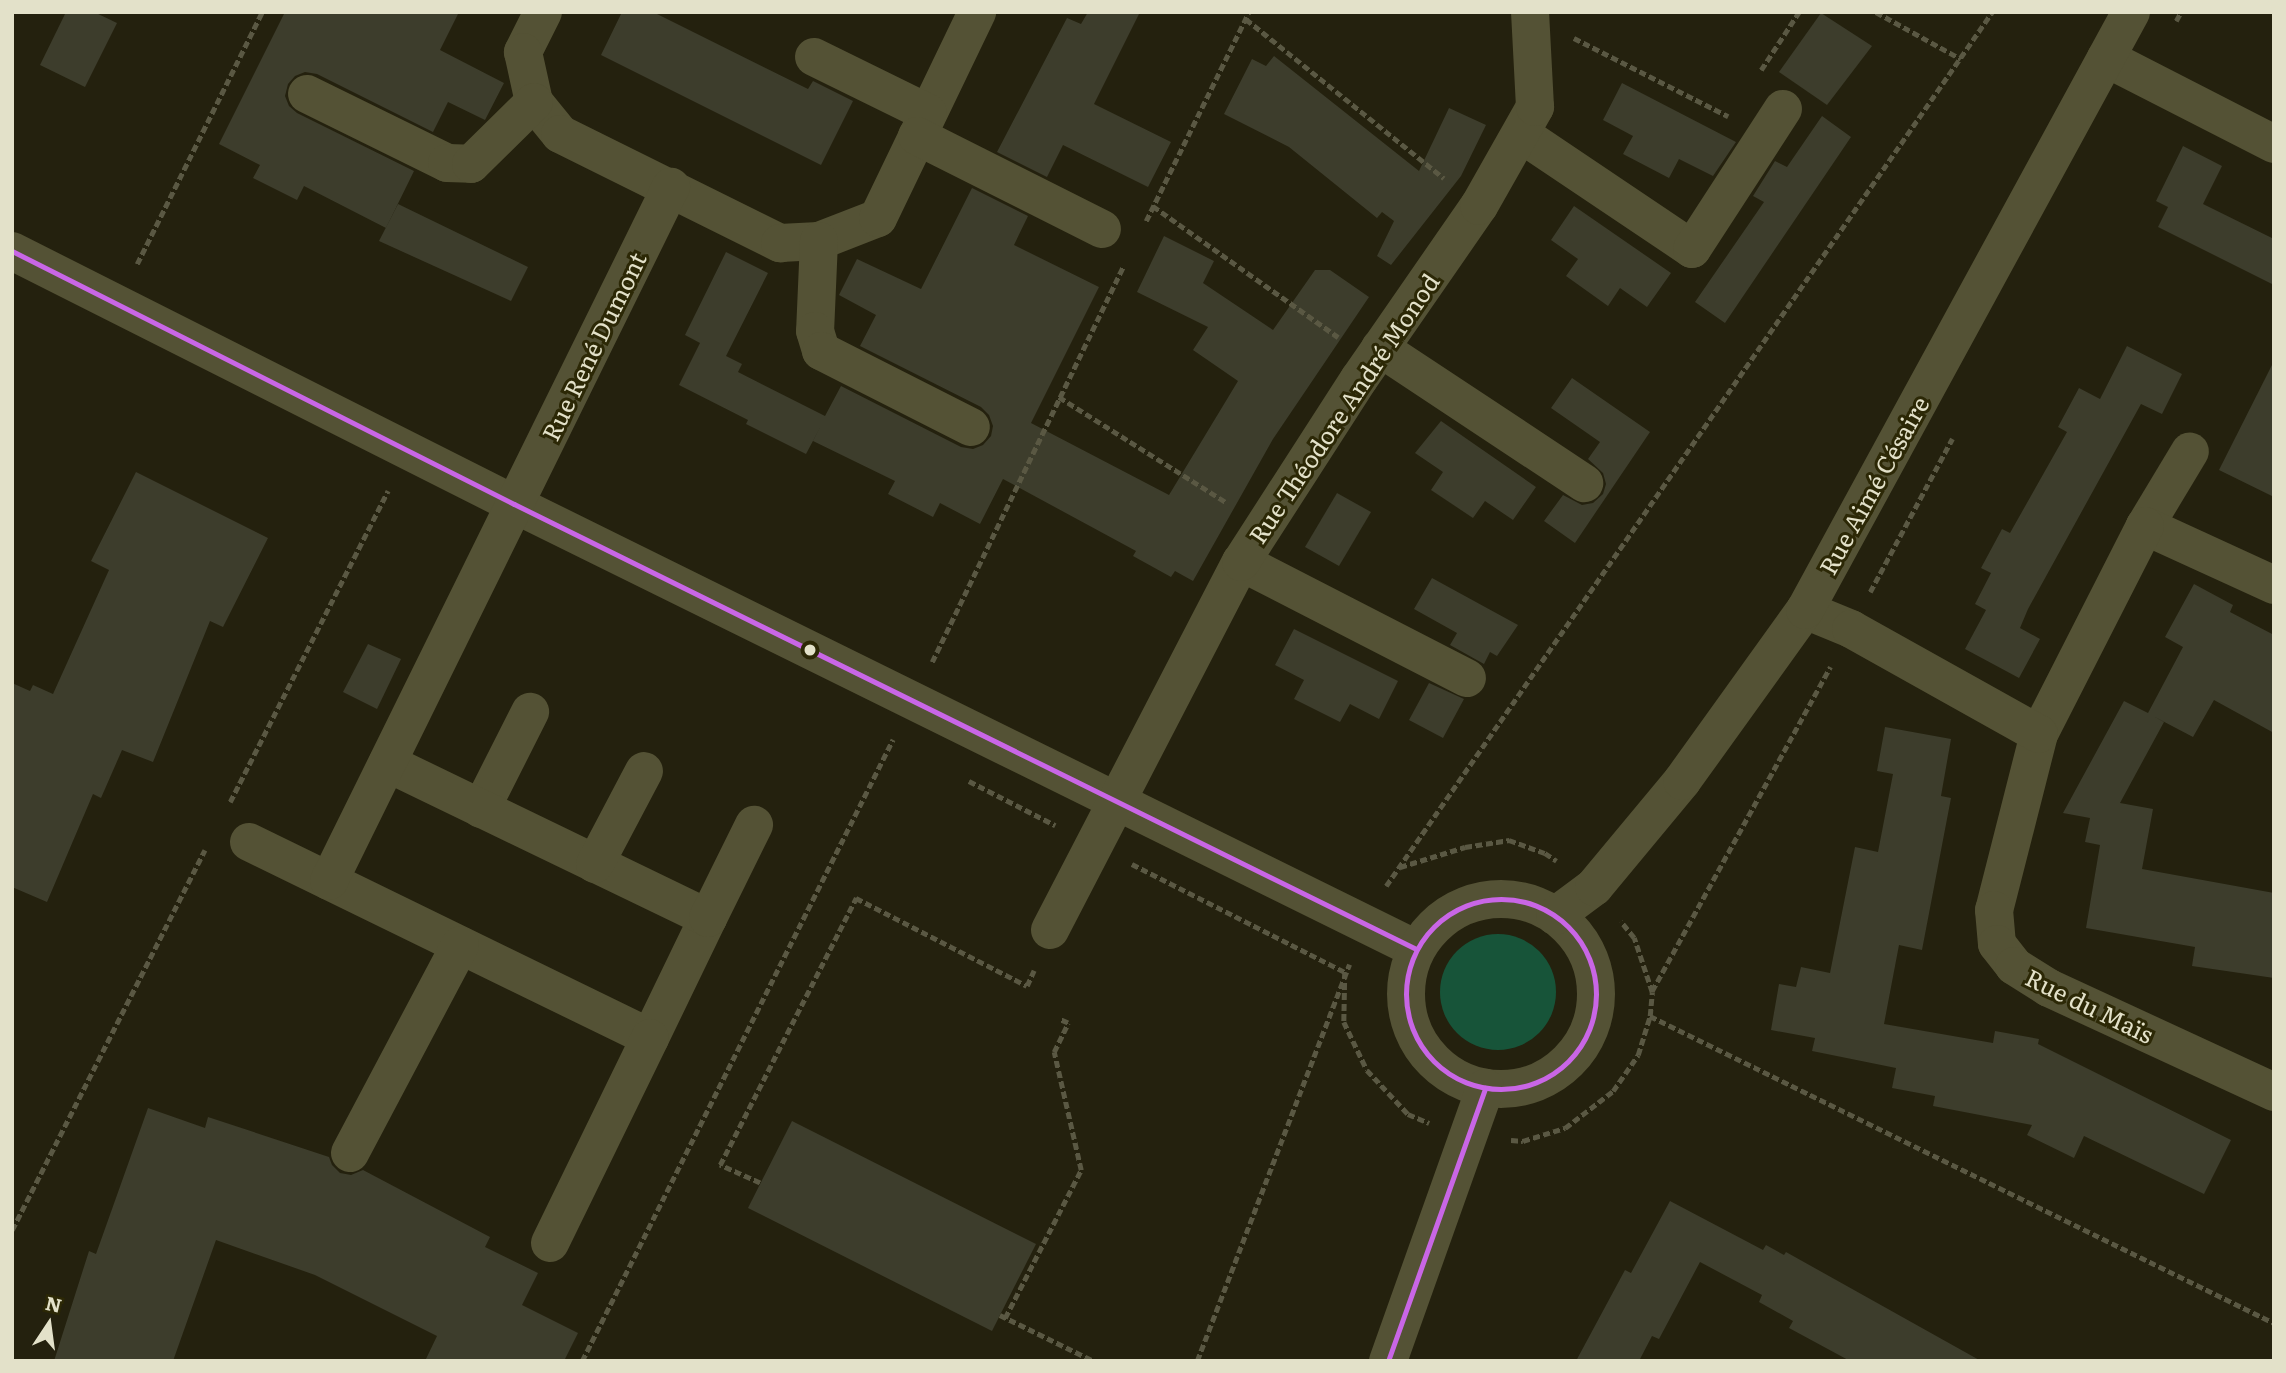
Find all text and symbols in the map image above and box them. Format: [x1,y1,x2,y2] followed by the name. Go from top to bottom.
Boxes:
[535,247,651,445] street label: Rue René Dumont
[1242,268,1444,548] street label: Rue Théodore André Monod
[1812,391,1934,579] street label: Rue Aimé Césaire
[803,643,817,657] unlabelled marker
[2021,962,2159,1048] street label: Rue du Maïs
[43,1288,65,1319] text: N
[14,1289,84,1359] north arrow

